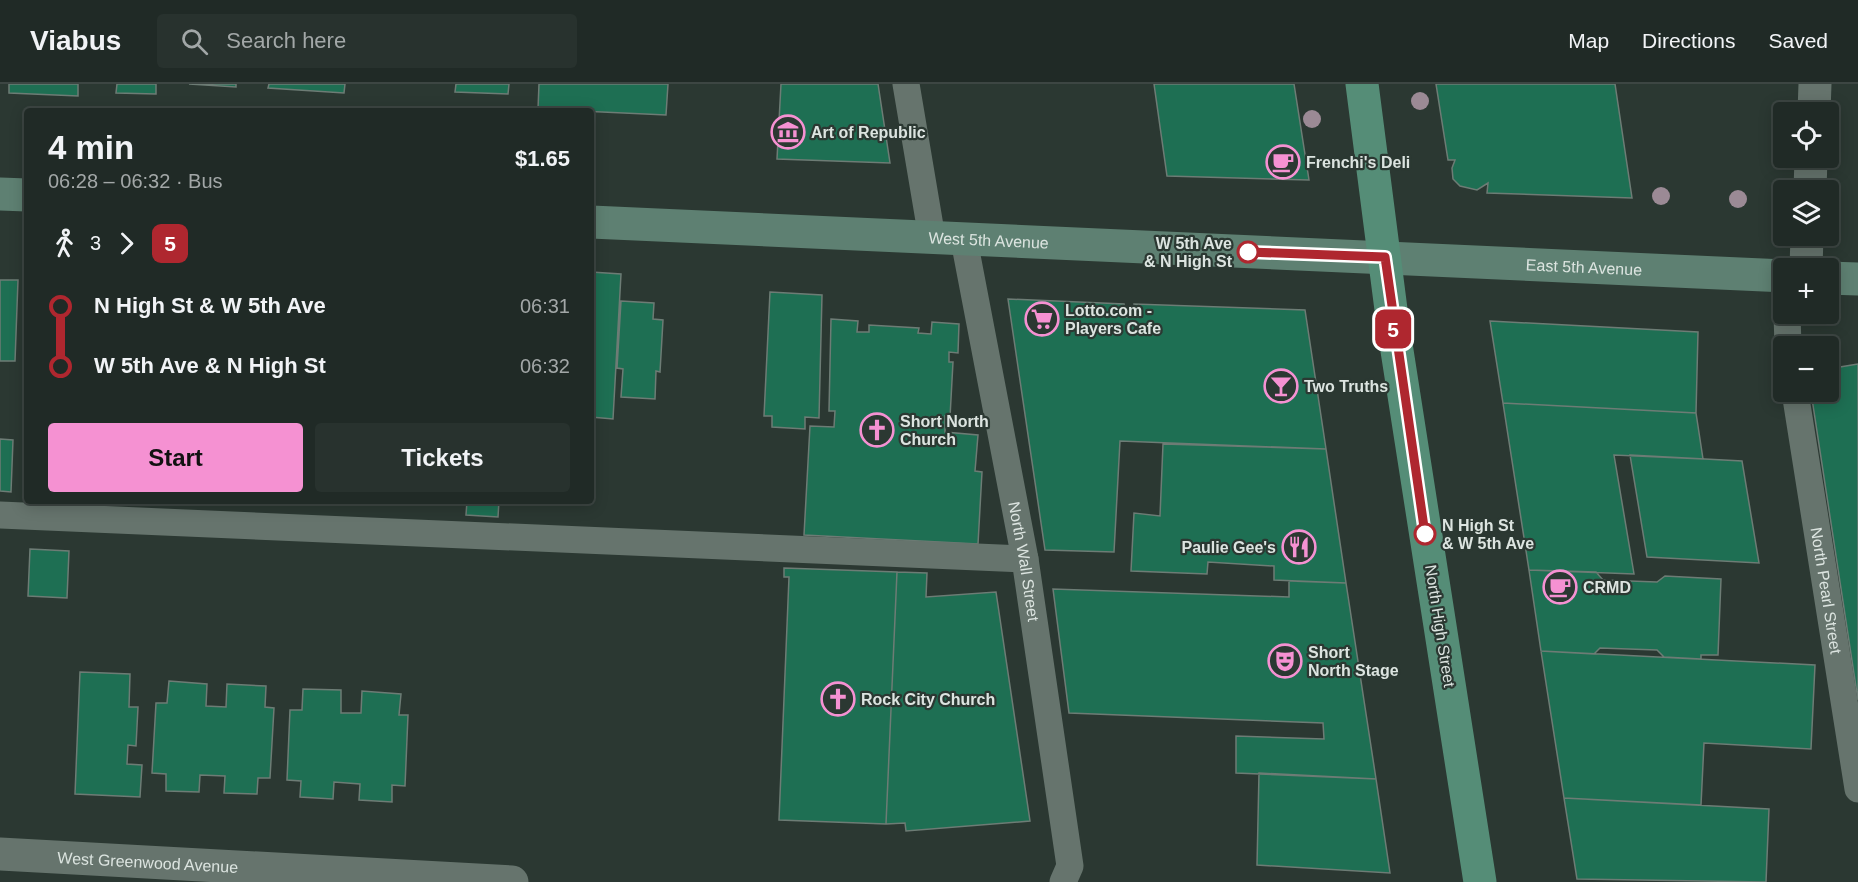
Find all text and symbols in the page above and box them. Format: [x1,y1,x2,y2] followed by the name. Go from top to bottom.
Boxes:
[157,14,577,68] search box
[30,25,121,56] text: Viabus
[178,25,211,58] icon: search
[226,28,346,53] text: Search here
[1568,29,1609,52] text: Map
[1642,29,1735,52] text: Directions
[1768,29,1828,52] text: Saved
[1773,102,1839,402] map controls
[1773,102,1839,168] button: locate
[770,114,806,150] museum icon: Art of Republic
[811,124,926,141] place label: Art of Republic
[48,129,134,166] text: 4 min
[1265,144,1301,180] cafe icon: Frenchi's Deli
[515,146,570,171] text: $1.65
[1306,154,1410,171] place label: Frenchi's Deli
[48,170,223,192] text: 06:28 – 06:32 · Bus
[1773,180,1839,246] button: layers
[48,227,81,260] icon: walk
[110,227,143,260] icon: forward
[928,229,1049,251] street label: West 5th Avenue
[90,232,101,254] text: 3
[164,232,176,255] text: 5
[1144,235,1233,270] place label: W 5th Ave & N High St
[1237,241,1259,263] marker: W 5th Ave & N High St
[1525,256,1643,278] street label: East 5th Avenue
[1773,258,1839,324] button: +
[94,293,326,318] text: N High St & W 5th Ave
[520,295,570,317] text: 06:31
[1024,301,1060,337] supermarket icon: Lotto.com - Players Cafe
[1065,302,1161,337] place label: Lotto.com - Players Cafe
[1374,310,1412,348] line badge: 5
[1387,318,1399,341] text: 5
[1773,336,1839,402] button: −
[94,353,326,378] text: W 5th Ave & N High St
[520,355,570,377] text: 06:32
[1263,368,1299,404] bar icon: Two Truths
[1304,378,1388,395] place label: Two Truths
[859,412,895,448] church icon: Short North Church
[900,413,989,448] place label: Short North Church
[48,423,303,492] button: Start
[315,423,570,492] button: Tickets
[1006,500,1043,623] street label: North Wall Street
[1442,517,1534,552] place label: N High St & W 5th Ave
[1414,523,1436,545] marker: N High St & W 5th Ave
[1808,526,1845,656] street label: North Pearl Street
[1281,529,1317,565] restaurant icon: Paulie Gee's
[1181,539,1276,556] place label: Paulie Gee's
[1422,564,1458,689] street label: North High Street
[1542,569,1578,605] cafe icon: CRMD
[1583,579,1631,596] place label: CRMD
[1267,643,1303,679] theatre icon: Short North Stage
[1308,644,1399,679] place label: Short North Stage
[820,681,856,717] church icon: Rock City Church
[861,691,995,708] place label: Rock City Church
[57,849,239,876] street label: West Greenwood Avenue

